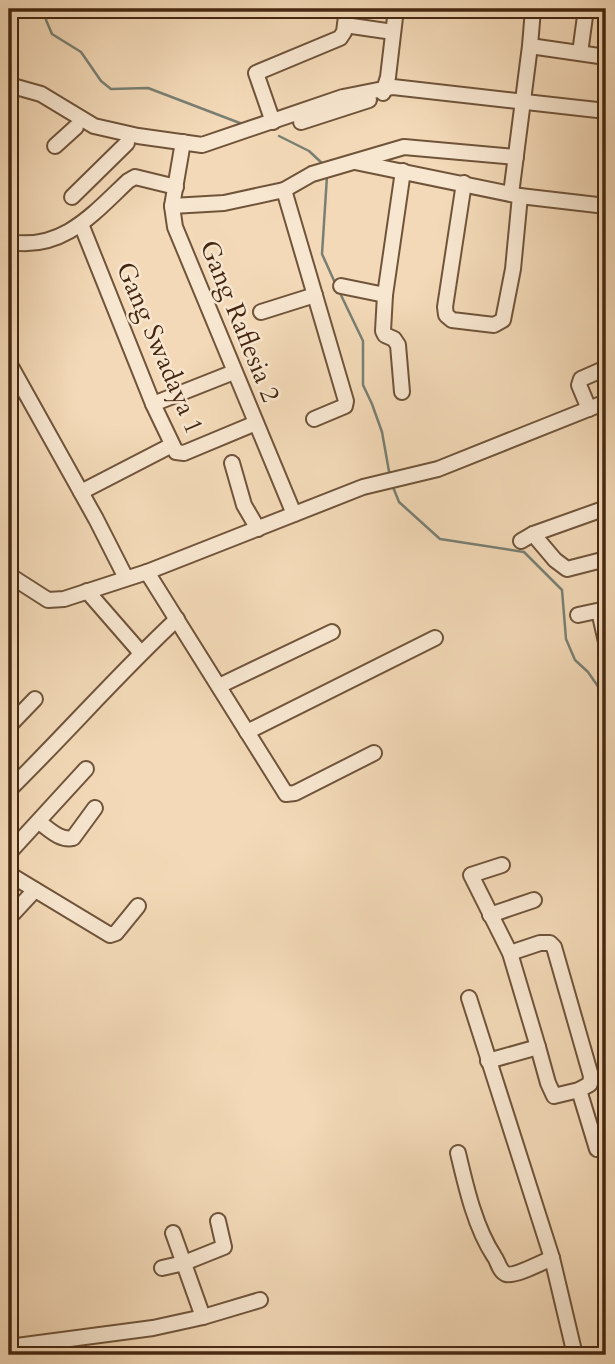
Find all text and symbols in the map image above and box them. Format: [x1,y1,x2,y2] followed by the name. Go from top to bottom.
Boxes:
[192,235,288,407] street label: Gang Raflesia 2
[108,257,212,439] street label: Gang Swadaya 1

